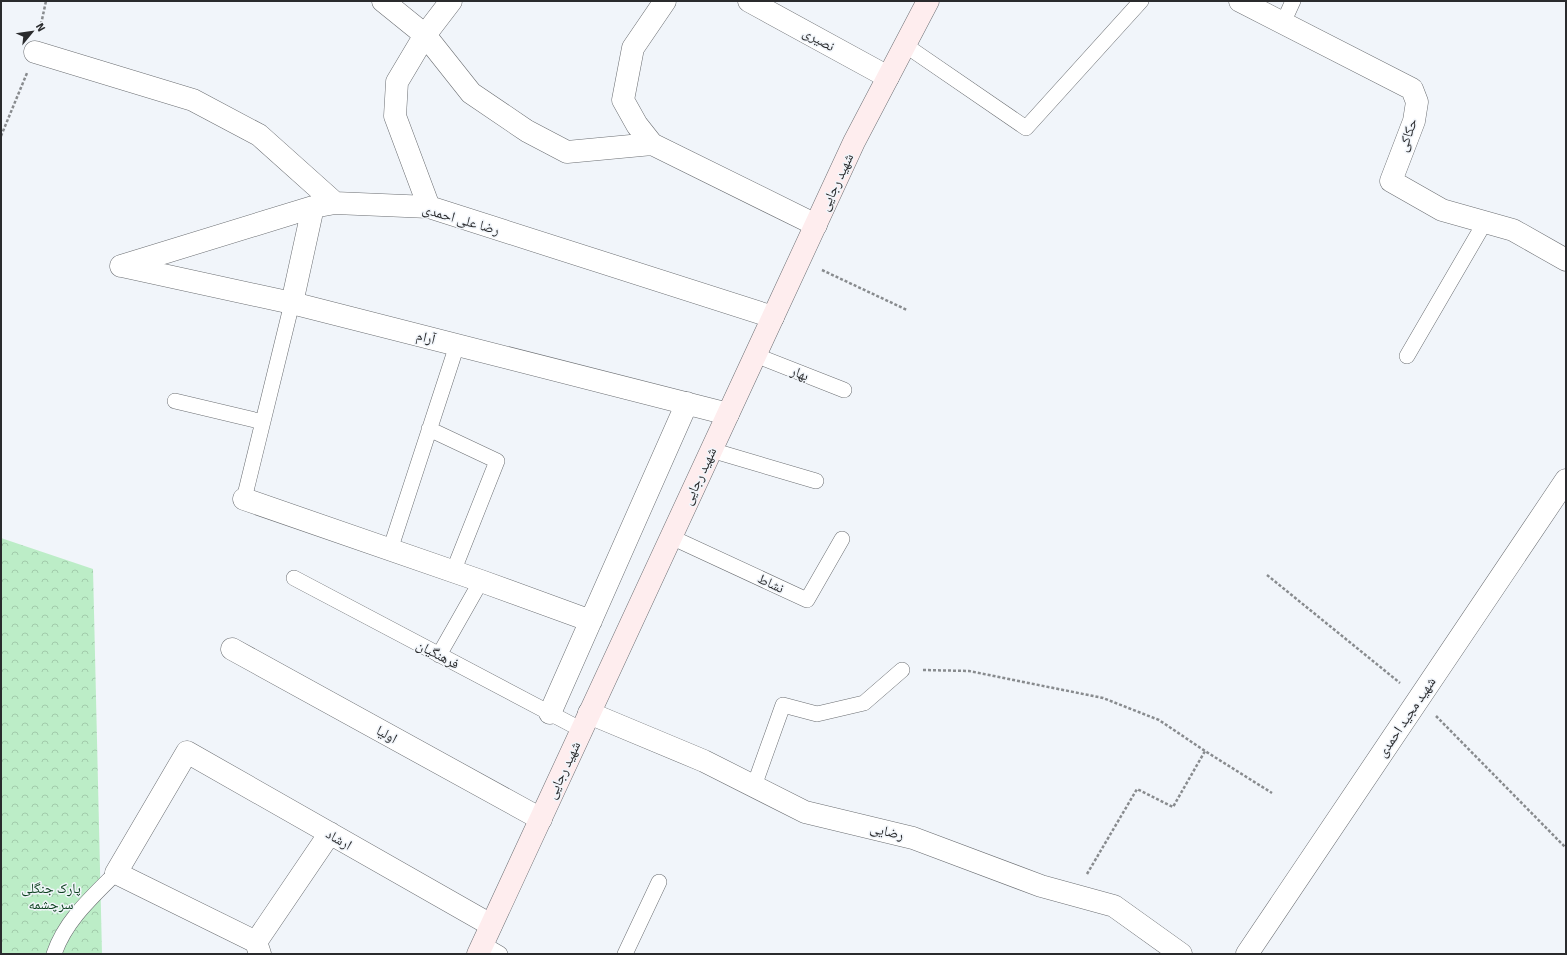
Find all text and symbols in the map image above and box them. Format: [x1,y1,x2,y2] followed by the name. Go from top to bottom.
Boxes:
[12,12,52,52] north arrow
[33,21,48,34] text: N
[800,24,838,55] street label: نصیری
[1394,116,1421,154] street label: حکاکی
[816,151,857,214] street label: شهید رجایی
[420,200,501,239] street label: رضا علی احمدی
[414,327,438,349] street label: آرام
[787,362,811,385] street label: بهار
[679,445,720,508] street label: شهید رجایی
[755,570,787,597] street label: نشاط
[413,636,462,673] street label: فرهنگیان
[1373,674,1439,761] street label: شهید مجید احمدی
[373,722,400,747] street label: اولیا
[543,739,584,802] street label: شهید رجایی
[868,819,906,844] street label: رضایی
[323,825,355,854] street label: ارشاد
[21,880,81,913] park label: پارک جنگلی سرچشمه

